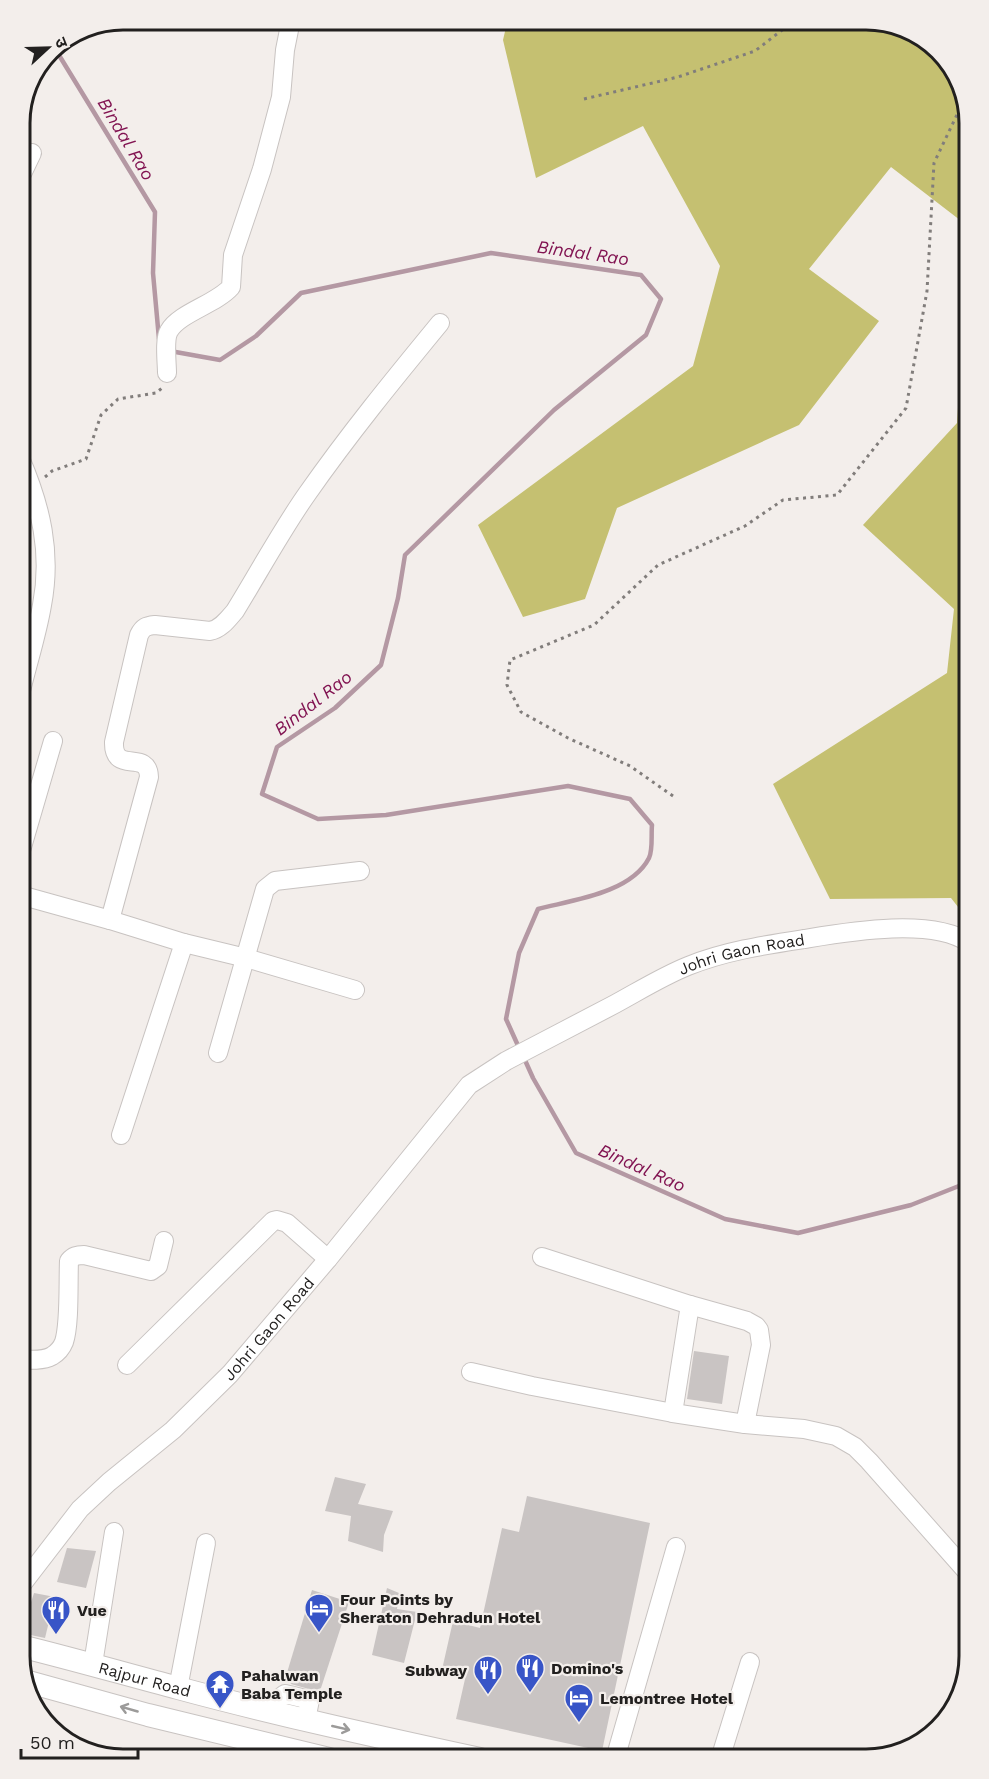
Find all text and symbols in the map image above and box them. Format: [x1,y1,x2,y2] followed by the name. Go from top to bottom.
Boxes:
[18,18,78,78] north arrow
[51,35,72,51] text: उ
[93,93,159,184] water label: Bindal Rao
[536,236,631,269] water label: Bindal Rao
[270,666,356,740] water label: Bindal Rao
[676,930,806,979] street label: Johri Gaon Road
[595,1139,689,1196] water label: Bindal Rao
[220,1274,318,1385] street label: Johri Gaon Road
[340,1590,541,1627] place label: Four Points by Sheraton Dehradun Hotel
[303,1592,335,1634] hotel icon: Four Points by Sheraton Dehradun Hotel
[40,1594,72,1636] restaurant icon: Vue
[77,1601,107,1620] place label: Vue
[514,1652,546,1694] restaurant icon: Domino's
[472,1654,504,1696] restaurant icon: Subway
[96,1658,193,1701] street label: Rajpur Road
[551,1659,624,1678] place label: Domino's
[405,1661,468,1680] place label: Subway
[241,1666,342,1703] place label: Pahalwan Baba Temple
[204,1668,236,1710] temple icon: Pahalwan Baba Temple
[563,1682,595,1724] hotel icon: Lemontree Hotel
[600,1689,734,1708] place label: Lemontree Hotel
[120,1703,139,1714] one-way arrow
[21,1722,138,1760] scale bar
[330,1723,350,1734] one-way arrow
[30,1732,75,1753] text: 50 m

